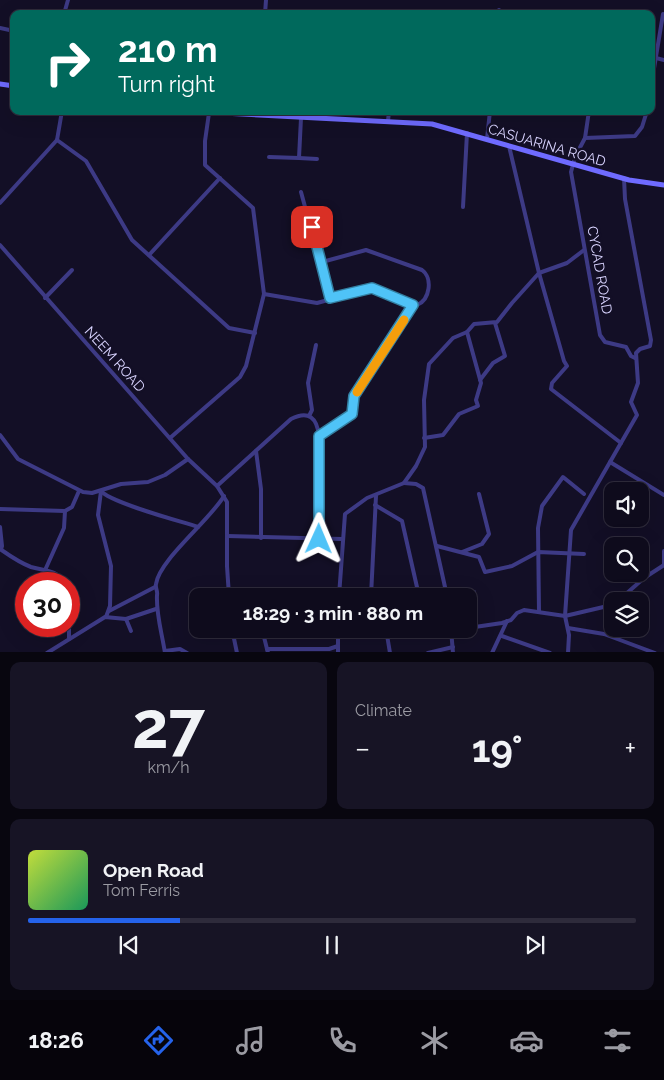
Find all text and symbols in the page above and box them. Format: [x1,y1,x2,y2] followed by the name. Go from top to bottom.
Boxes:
[118,29,218,70] text: 210 m
[35,30,100,95] icon: right
[118,71,215,97] text: Turn right
[486,121,608,169] street label: CASUARINA ROAD
[291,206,333,248] pin
[298,213,326,241] icon: arrive
[584,225,616,315] street label: CYCAD ROAD
[81,323,149,395] street label: NEEM ROAD
[604,482,649,637] map controls
[604,482,649,527] button: sound
[292,512,344,564] position arrow
[604,537,649,582] button: search
[15,572,80,637] speed limit sign: 30
[604,592,649,637] button: layers
[243,602,423,624] text: 18:29 · 3 min · 880 m
[132,687,205,763] text: 27
[355,701,412,720] text: Climate
[472,726,523,771] text: 19°
[355,732,370,765] text: −
[624,732,636,765] text: +
[147,758,190,777] text: km/h
[103,859,204,881] text: Open Road
[103,881,180,900] text: Tom Ferris
[115,931,143,959] icon: previous
[318,931,346,959] icon: pause
[521,931,549,959] icon: next
[141,1023,176,1058] icon: directions
[233,1023,268,1058] icon: music
[325,1023,360,1058] icon: phone
[417,1023,452,1058] icon: climate
[509,1023,544,1058] icon: car
[600,1023,635,1058] icon: filters
[28,1027,84,1053] text: 18:26

